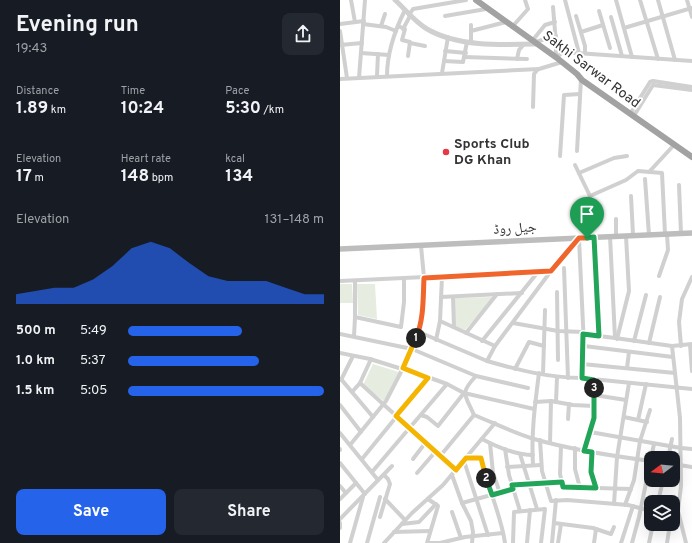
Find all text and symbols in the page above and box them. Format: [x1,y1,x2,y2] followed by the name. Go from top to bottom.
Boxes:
[16,12,139,39] text: Evening run
[282,13,324,55] button: share
[539,28,643,112] street label: Sakhi Sarwar Road
[16,41,47,57] text: 19:43
[16,84,59,98] text: Distance
[121,84,145,98] text: Time
[225,84,250,98] text: Pace
[16,98,48,120] text: 1.89
[121,98,164,120] text: 10:24
[225,98,261,120] text: 5:30
[48,103,66,117] text: km
[261,103,284,117] text: /km
[454,136,530,169] place label: Sports Club DG Khan
[441,147,451,157] marker: Sports Club DG Khan
[16,152,61,166] text: Elevation
[121,152,171,166] text: Heart rate
[225,152,245,166] text: kcal
[16,166,32,188] text: 17
[121,166,149,188] text: 148
[225,166,253,188] text: 134
[32,171,44,185] text: m
[149,171,173,185] text: bpm
[570,197,604,238] pin
[576,203,598,225] icon: arrive
[16,212,69,228] text: Elevation
[265,212,324,228] text: 131–148 m
[493,219,537,239] street label: جیل روڈ
[16,323,56,339] text: 500 m
[80,323,107,339] text: 5:49
[406,328,426,348] pin: 1
[414,331,418,345] text: 1
[16,353,55,369] text: 1.0 km
[80,353,105,369] text: 5:37
[584,378,604,398] pin: 3
[591,381,597,395] text: 3
[16,383,54,399] text: 1.5 km
[80,383,107,399] text: 5:05
[644,451,680,487] north arrow
[644,451,680,531] map controls
[476,468,496,488] pin: 2
[483,471,489,485] text: 2
[16,489,166,535] button: Save
[174,489,324,535] button: Share
[644,495,680,531] button: layers

